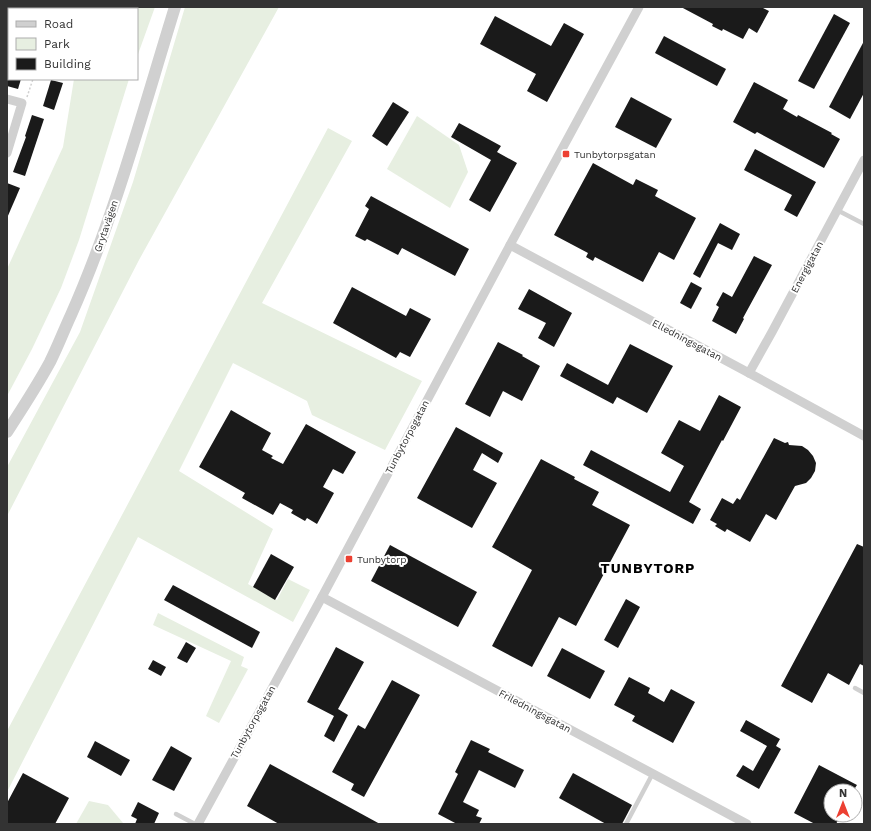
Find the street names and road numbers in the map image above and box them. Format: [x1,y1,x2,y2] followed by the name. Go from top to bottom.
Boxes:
[92,199,120,253] street label: Grytavägen
[789,239,825,295] street label: Energigatan
[650,317,724,363] street label: Elledningsgatan
[383,398,431,476] street label: Tunbytorpsgatan
[228,684,278,760] street label: Tunbytorpsgatan
[497,687,573,735] street label: Friledningsgatan

